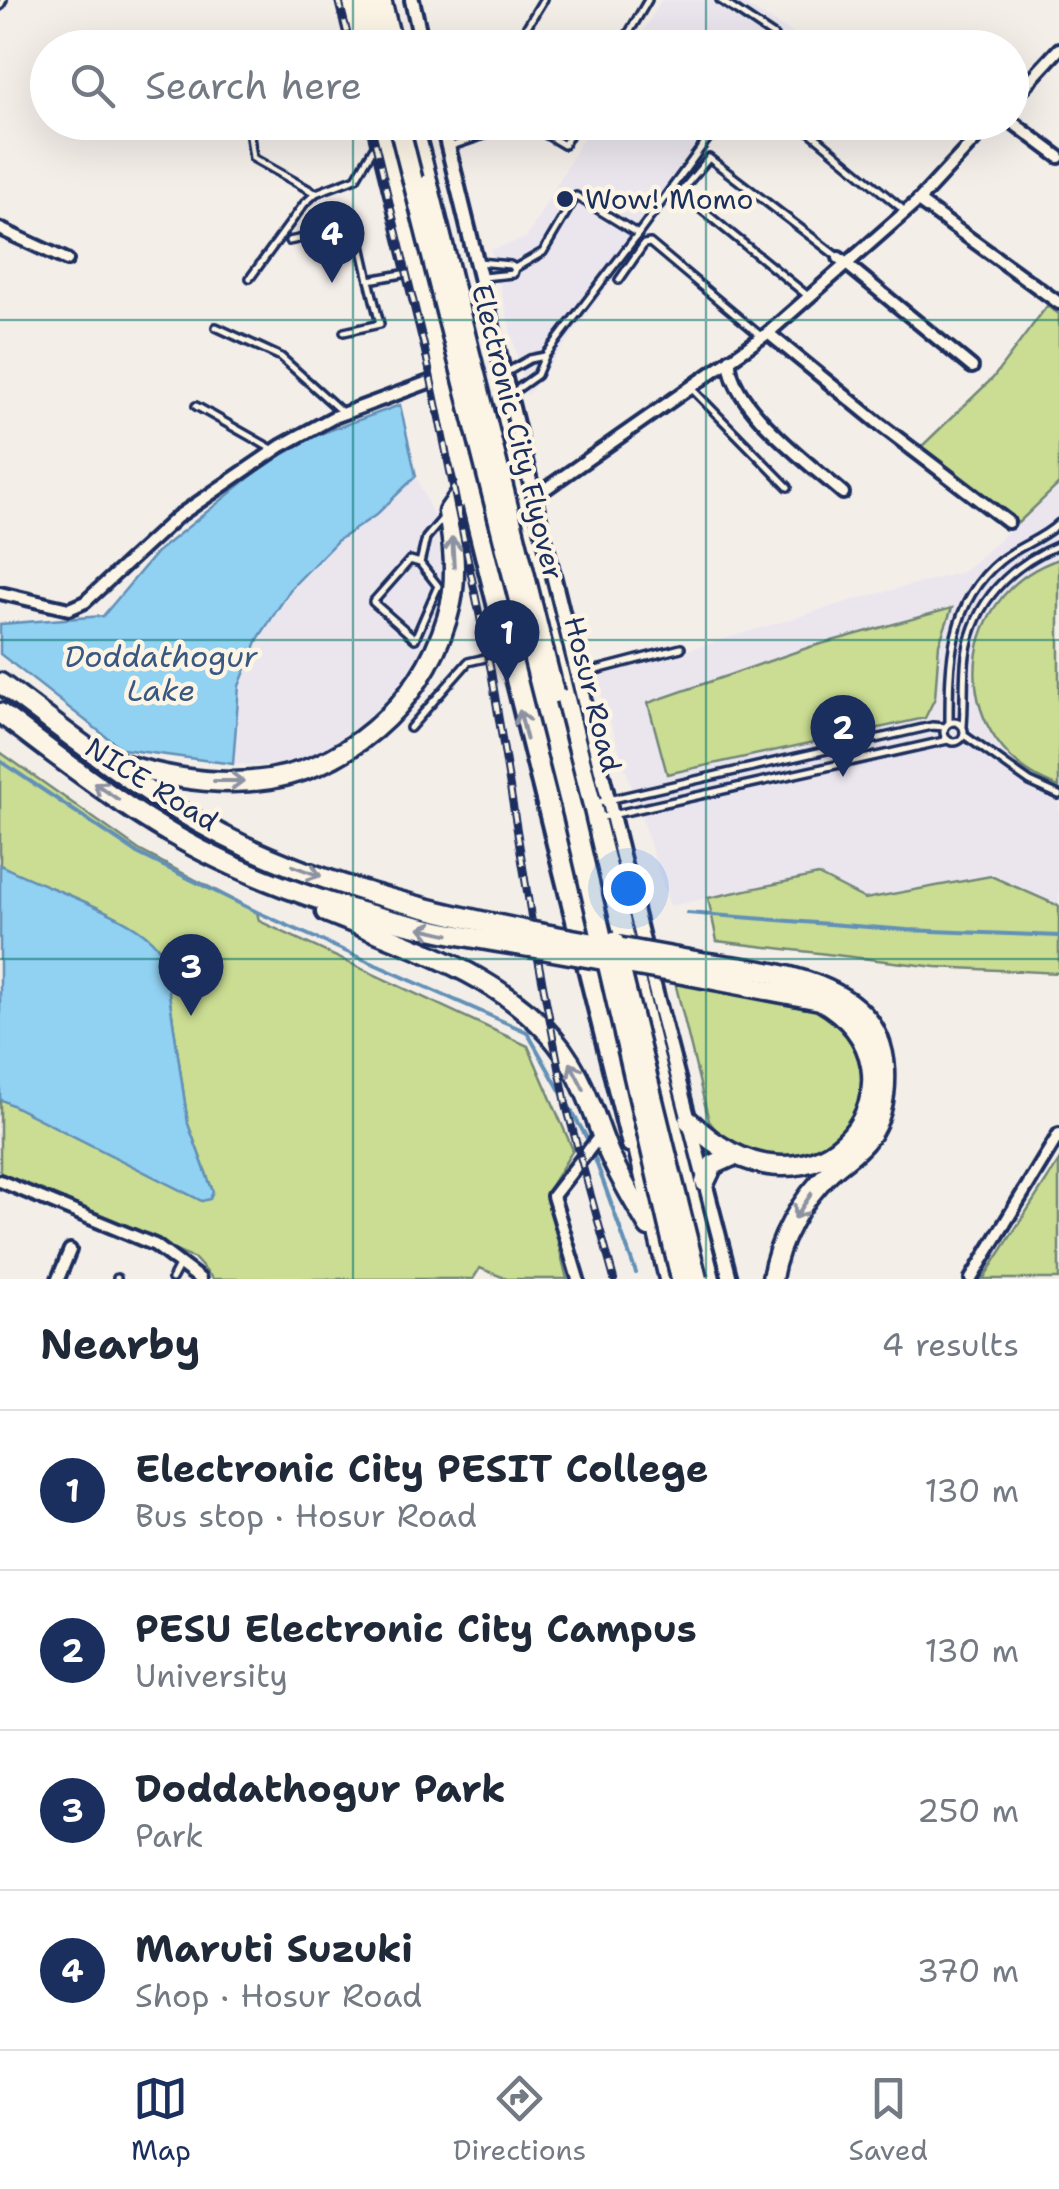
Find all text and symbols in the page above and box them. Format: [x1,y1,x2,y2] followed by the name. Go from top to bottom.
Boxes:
[30,30,1029,140] search box
[65,58,120,113] icon: search
[145,60,362,111] text: Search here
[585,180,753,218] place label: Wow! Momo
[554,188,576,210] marker: Wow! Momo
[300,200,364,283] pin: 4
[463,280,573,584] street label: Electronic City Flyover
[443,536,462,568] one-way arrow
[474,600,540,682] pin: 1
[555,612,631,776] street label: Hosur Road
[64,636,258,711] water label: Doddathogur Lake
[810,694,876,777] pin: 2
[513,710,532,741] one-way arrow
[78,728,226,840] street label: NICE Road
[212,772,245,790] one-way arrow
[93,781,120,802] one-way arrow
[290,863,321,881] one-way arrow
[603,863,654,914] your location
[419,921,451,939] one-way arrow
[158,934,224,1016] pin: 3
[567,1062,586,1091] one-way arrow
[793,1191,814,1219] one-way arrow
[40,1316,200,1372] text: Nearby
[882,1323,1019,1366] text: 4 results
[135,1443,709,1494] text: Electronic City PESIT College
[65,1469,80,1512] text: 1
[924,1469,1019,1512] text: 130 m
[135,1494,477,1537] text: Bus stop · Hosur Road
[135,1603,697,1654] text: PESU Electronic City Campus
[61,1629,84,1672] text: 2
[924,1629,1019,1672] text: 130 m
[135,1654,288,1697] text: University
[135,1763,506,1814] text: Doddathogur Park
[61,1789,84,1832] text: 3
[917,1789,1019,1832] text: 250 m
[135,1814,204,1857] text: Park
[135,1923,413,1974] text: Maruti Suzuki
[61,1949,84,1992] text: 4
[917,1949,1019,1992] text: 370 m
[135,1974,422,2017] text: Shop · Hosur Road
[131,2071,191,2169] tab: Map
[453,2071,586,2169] tab: Directions
[848,2071,928,2169] tab: Saved

